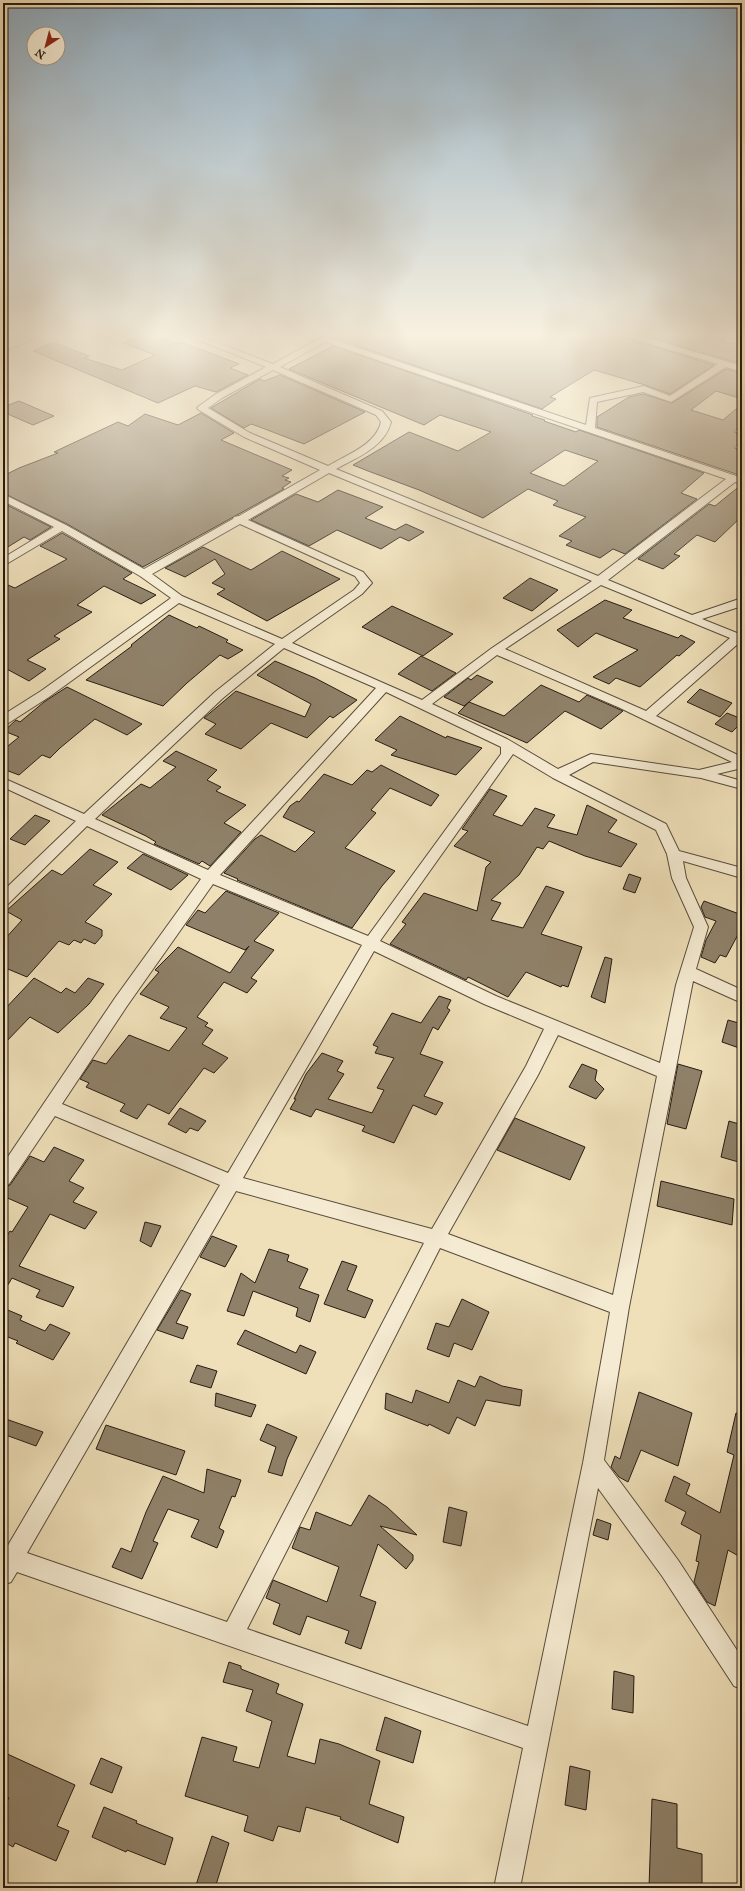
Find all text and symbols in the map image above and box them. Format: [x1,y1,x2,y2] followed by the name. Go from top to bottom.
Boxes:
[26,26,66,66] north arrow
[32,45,48,62] text: N

